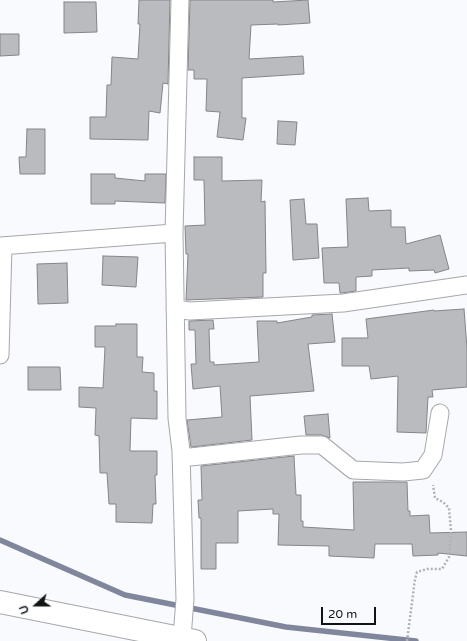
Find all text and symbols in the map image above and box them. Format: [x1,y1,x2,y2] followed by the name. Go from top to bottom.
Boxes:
[16,585,56,625] north arrow
[323,599,378,625] scale bar
[17,603,32,616] text: U
[328,607,357,621] text: 20 m

